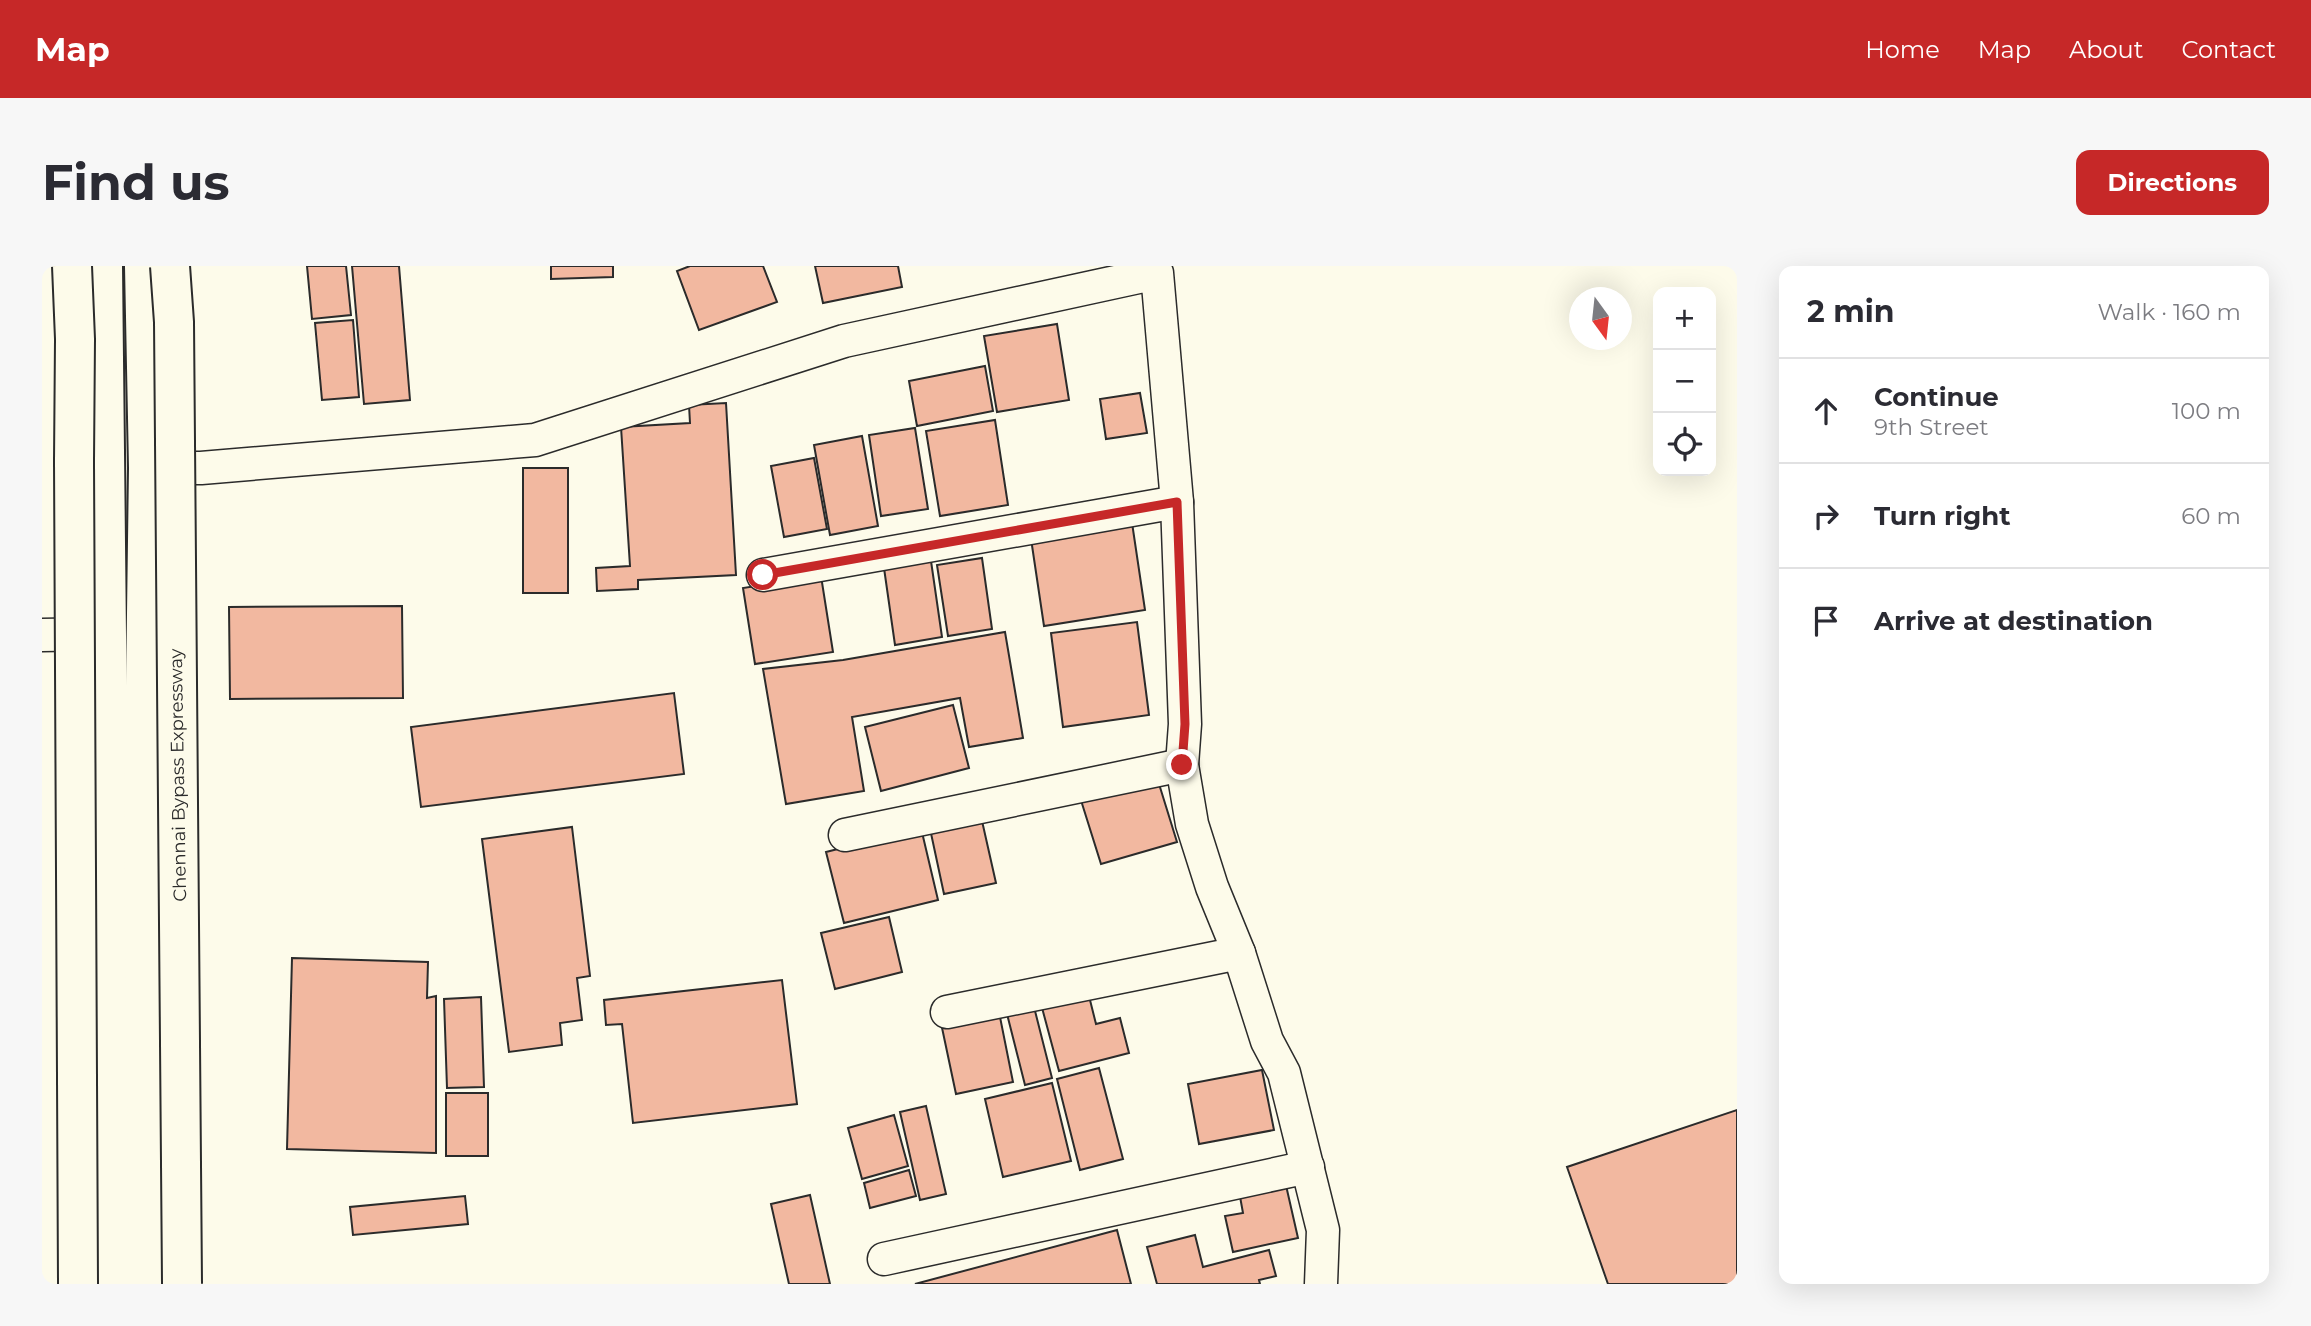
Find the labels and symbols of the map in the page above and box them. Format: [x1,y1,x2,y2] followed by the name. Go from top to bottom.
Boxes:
[1569,287,1632,350] north arrow
[747,559,778,590] route start
[165,648,191,902] street label: Chennai Bypass Expressway
[1166,749,1197,780] route end

